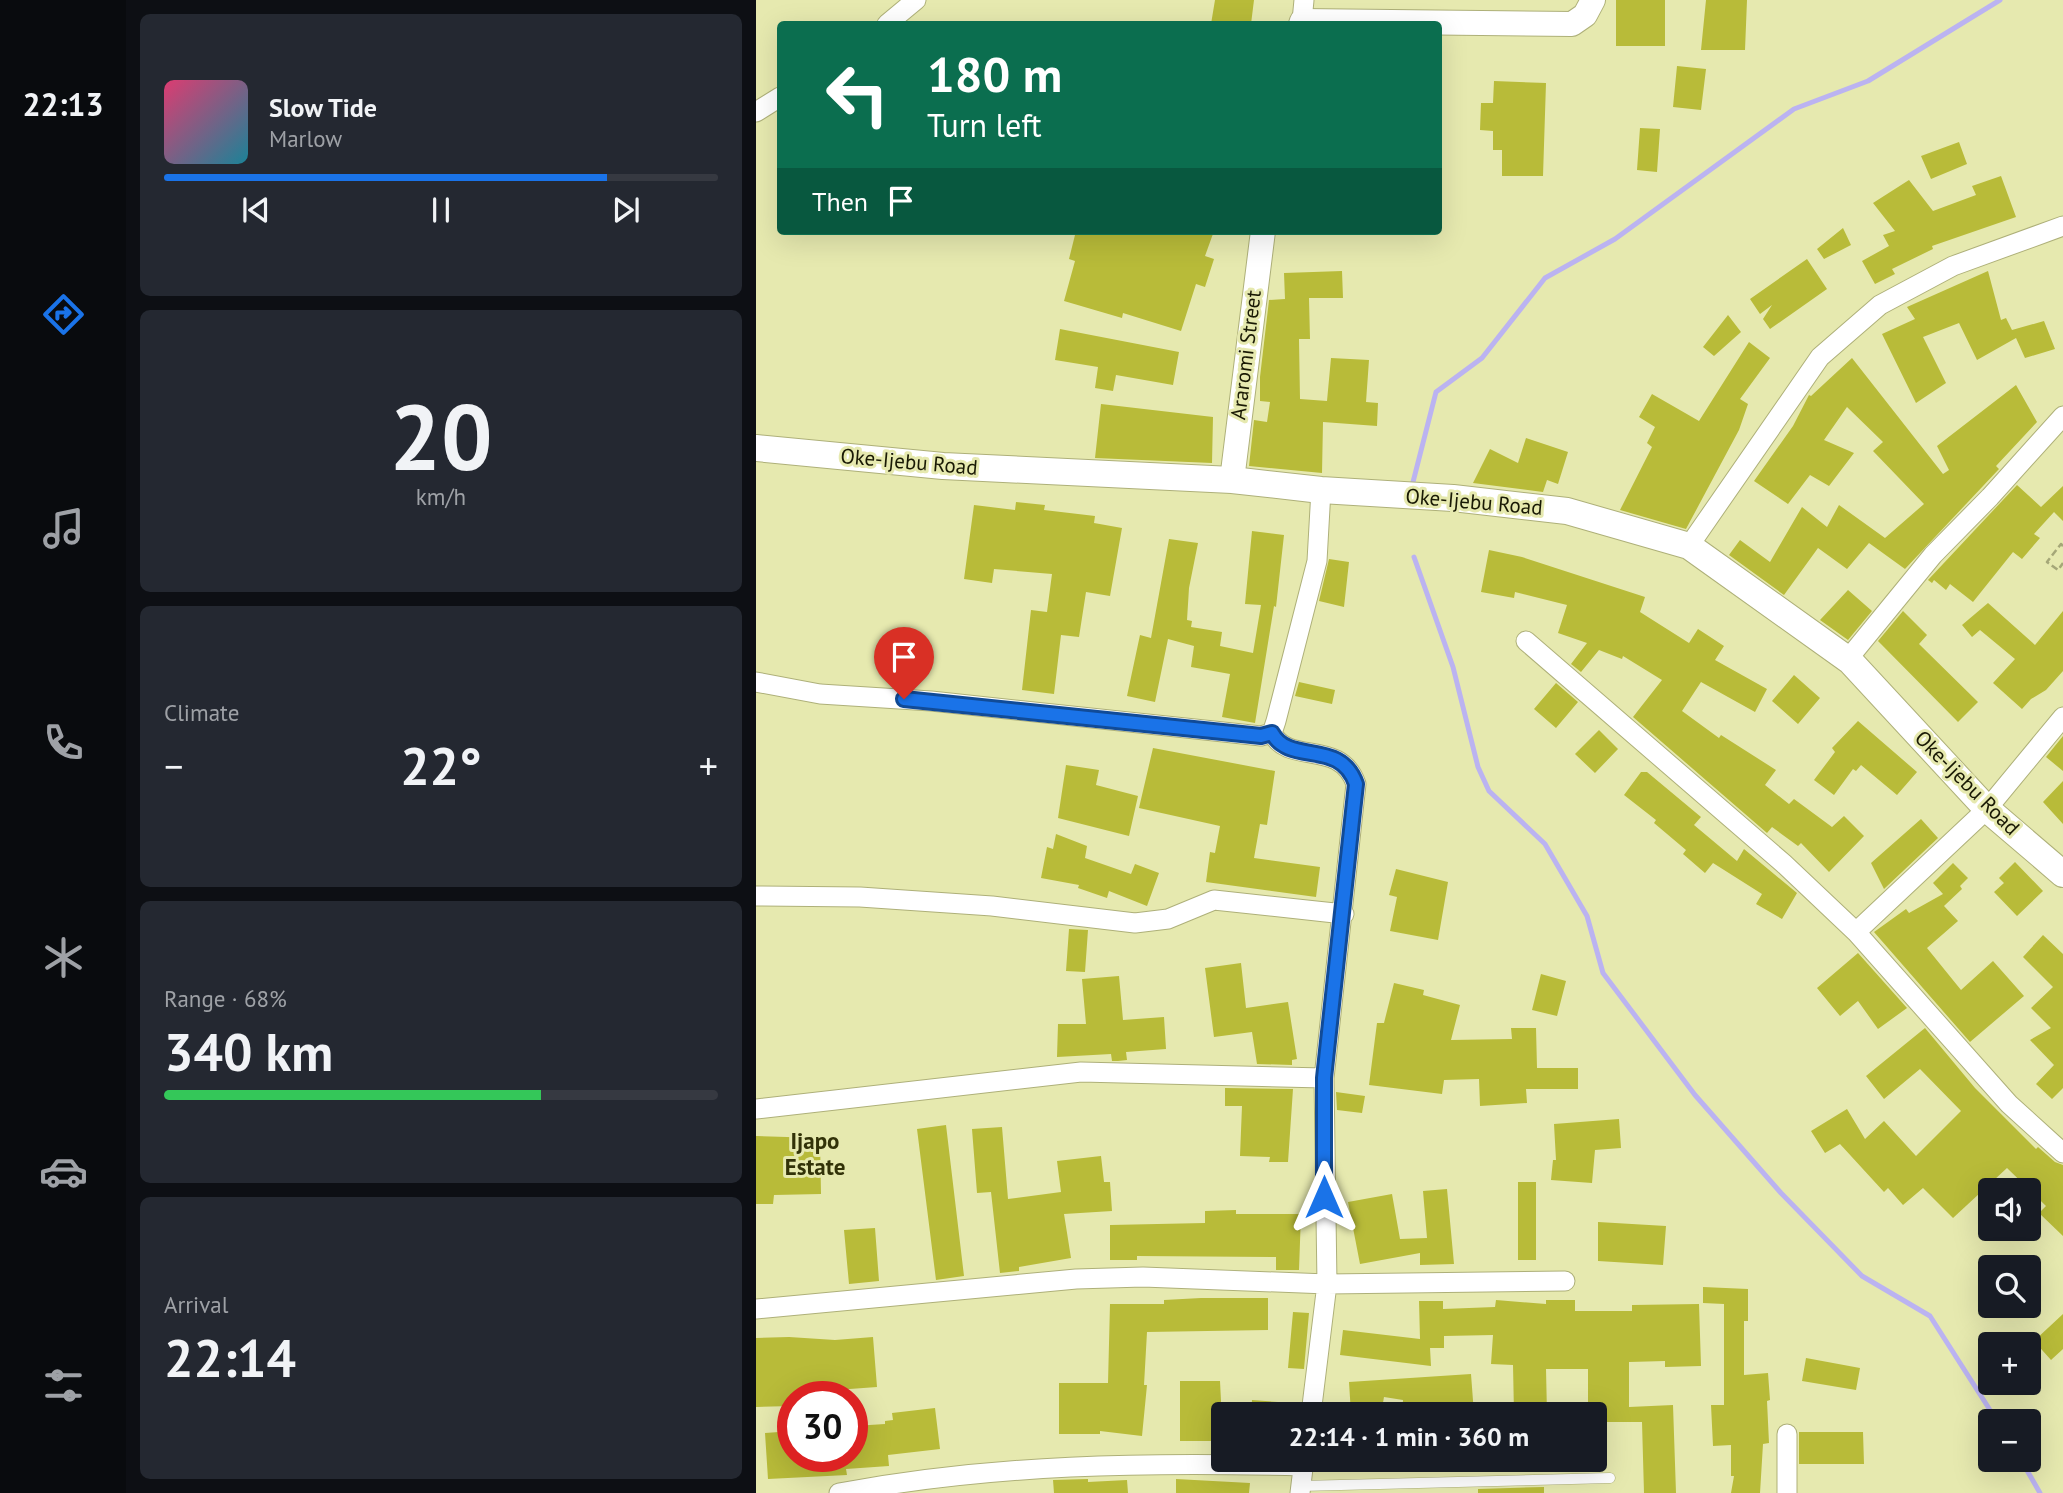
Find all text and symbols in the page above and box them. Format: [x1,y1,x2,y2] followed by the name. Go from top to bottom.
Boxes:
[927,42,1062,106] text: 180 m
[812,49,903,140] icon: left
[22,83,104,125] text: 22:13
[269,91,377,124] text: Slow Tide
[927,104,1042,146] text: Turn left
[269,124,342,153] text: Marlow
[882,182,920,220] icon: arrive
[812,185,868,218] text: Then
[237,191,275,229] icon: previous
[422,191,460,229] icon: pause
[607,191,645,229] icon: next
[1224,289,1267,421] street label: Araromi Street
[39,290,88,339] icon: directions
[389,377,493,495] text: 20
[839,442,979,481] street label: Oke-Ijebu Road
[416,482,466,511] text: km/h
[1404,482,1544,521] street label: Oke-Ijebu Road
[39,504,88,553] icon: music
[874,627,934,699] pin
[885,638,923,676] icon: arrive
[164,698,239,727] text: Climate
[39,718,88,767] icon: phone
[1909,724,2026,841] street label: Oke-Ijebu Road
[400,732,482,799] text: 22°
[164,741,183,790] text: −
[699,741,718,790] text: +
[39,933,88,982] icon: climate
[164,984,287,1013] text: Range · 68%
[164,1018,333,1085] text: 340 km
[785,1126,845,1181] district label: Ijapo Estate
[39,1147,88,1196] icon: car
[1287,1160,1361,1234] position arrow
[1978,1178,2041,1472] map controls
[1978,1178,2041,1241] button: sound
[1978,1255,2041,1318] button: search
[164,1290,228,1319] text: Arrival
[164,1324,296,1391] text: 22:14
[1978,1332,2041,1395] button: +
[39,1361,88,1410] icon: filters
[777,1381,868,1472] speed limit sign: 30
[1978,1409,2041,1472] button: −
[1289,1420,1529,1453] text: 22:14 · 1 min · 360 m

